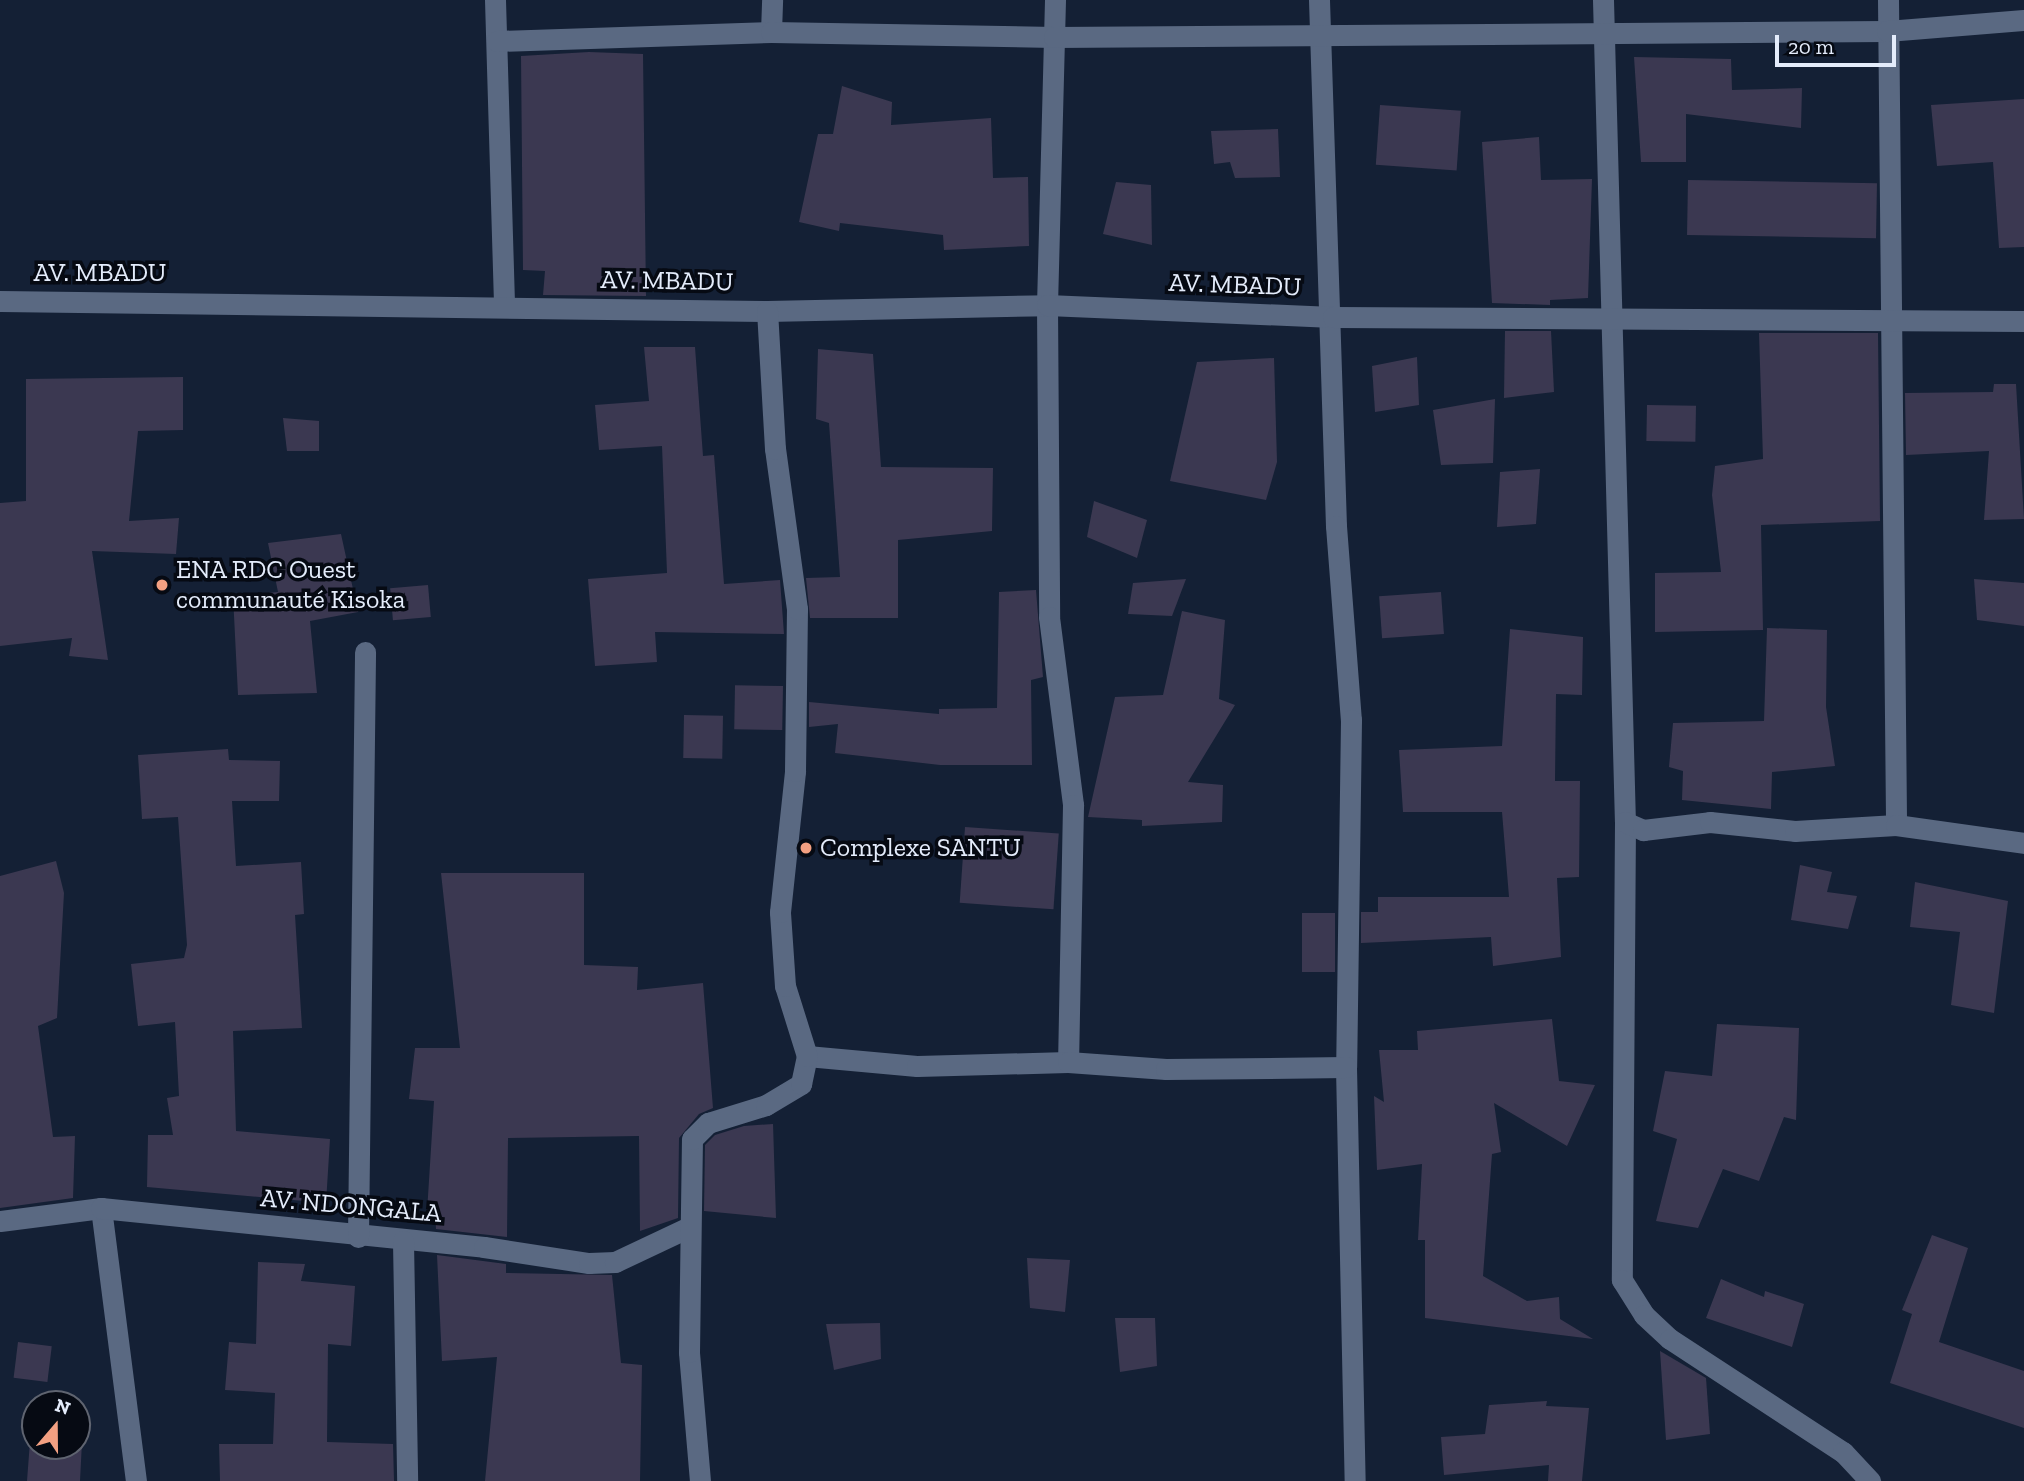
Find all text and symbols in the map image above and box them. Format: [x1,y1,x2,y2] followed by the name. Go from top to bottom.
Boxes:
[1779,21,1900,65] scale bar
[1788,34,1834,59] text: 20 m
[33,257,167,289] street label: AV. MBADU
[600,264,734,298] street label: AV. MBADU
[1168,267,1302,303] street label: AV. MBADU
[176,554,405,616] place label: ENA RDC Ouest communauté Kisoka
[154,577,170,593] marker: ENA RDC Ouest communauté Kisoka
[820,832,1021,864] place label: Complexe SANTU
[798,840,814,856] marker: Complexe SANTU
[259,1183,443,1229] street label: AV. NDONGALA
[21,1390,91,1460] north arrow
[52,1393,73,1420] text: N

